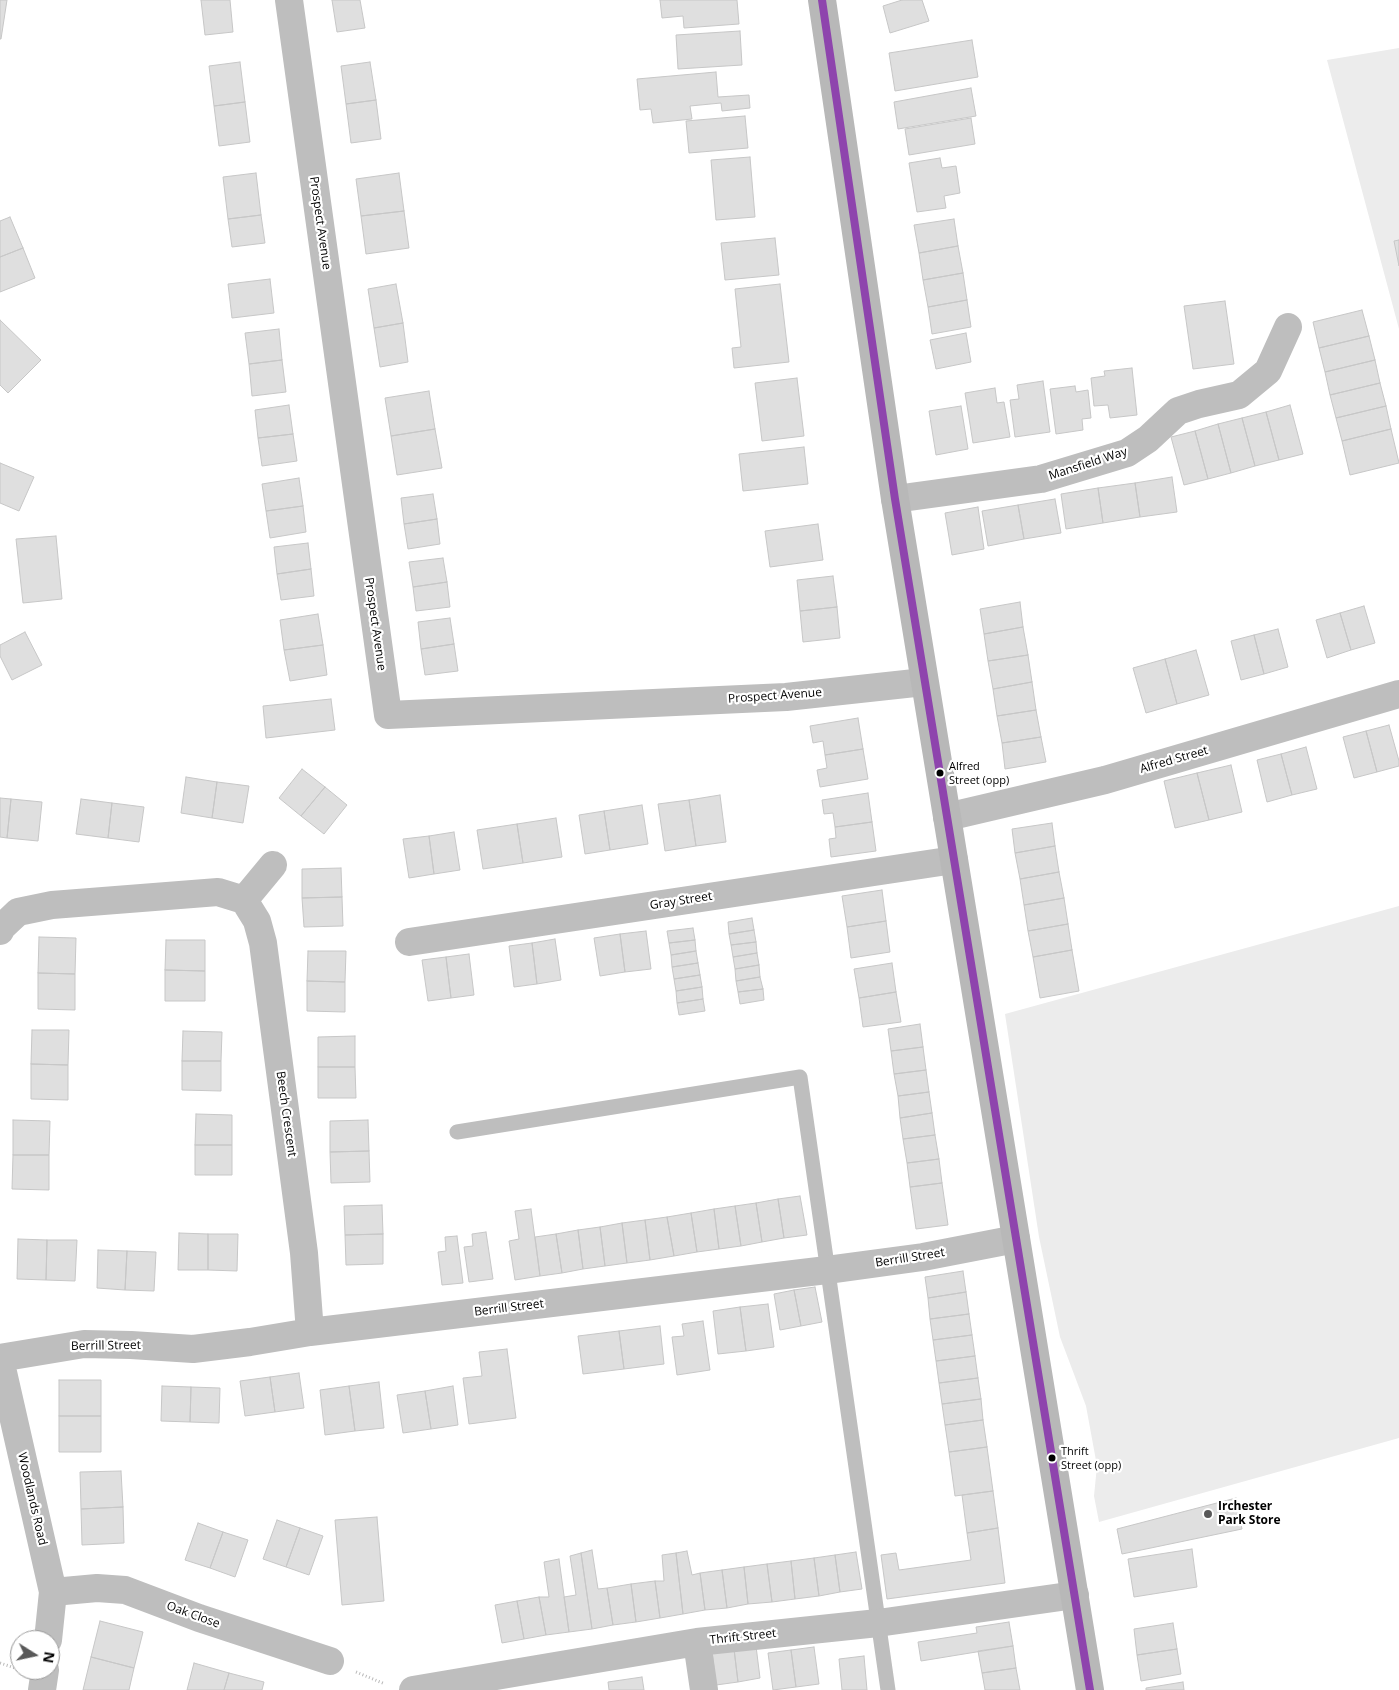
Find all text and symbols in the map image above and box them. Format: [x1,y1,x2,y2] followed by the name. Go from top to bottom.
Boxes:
[306,175,334,271] street label: Prospect Avenue
[1047,445,1129,483] street label: Mansfield Way
[361,576,389,672] street label: Prospect Avenue
[728,686,822,706] street label: Prospect Avenue
[1138,743,1210,777] street label: Alfred Street
[949,760,1009,786] place label: Alfred Street (opp)
[935,768,945,778] marker: Alfred Street (opp)
[649,889,713,913] street label: Gray Street
[273,1070,299,1158] street label: Beech Crescent
[874,1245,946,1271] street label: Berrill Street
[473,1297,545,1319] street label: Berrill Street
[71,1338,141,1354] street label: Berrill Street
[1061,1445,1121,1471] place label: Thrift Street (opp)
[14,1451,50,1547] street label: Woodlands Road
[1047,1453,1057,1463] marker: Thrift Street (opp)
[1218,1500,1281,1528] place label: Irchester Park Store
[1202,1508,1214,1520] marker: Irchester Park Store
[164,1599,222,1631] street label: Oak Close
[709,1626,777,1648] street label: Thrift Street
[10,1630,60,1680] north arrow
[39,1650,60,1665] text: N

